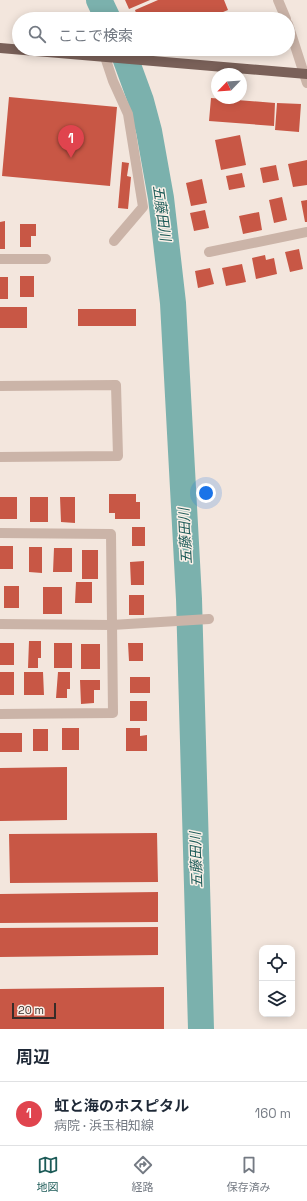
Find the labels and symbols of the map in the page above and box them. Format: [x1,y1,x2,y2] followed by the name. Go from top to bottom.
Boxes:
[211,68,247,104] north arrow
[58,125,84,158] pin: 1
[149,184,175,244] water label: 五藤田川
[196,483,216,503] your location
[174,506,195,564] water label: 五藤田川
[186,830,206,888] water label: 五藤田川
[12,1001,56,1020] scale bar

